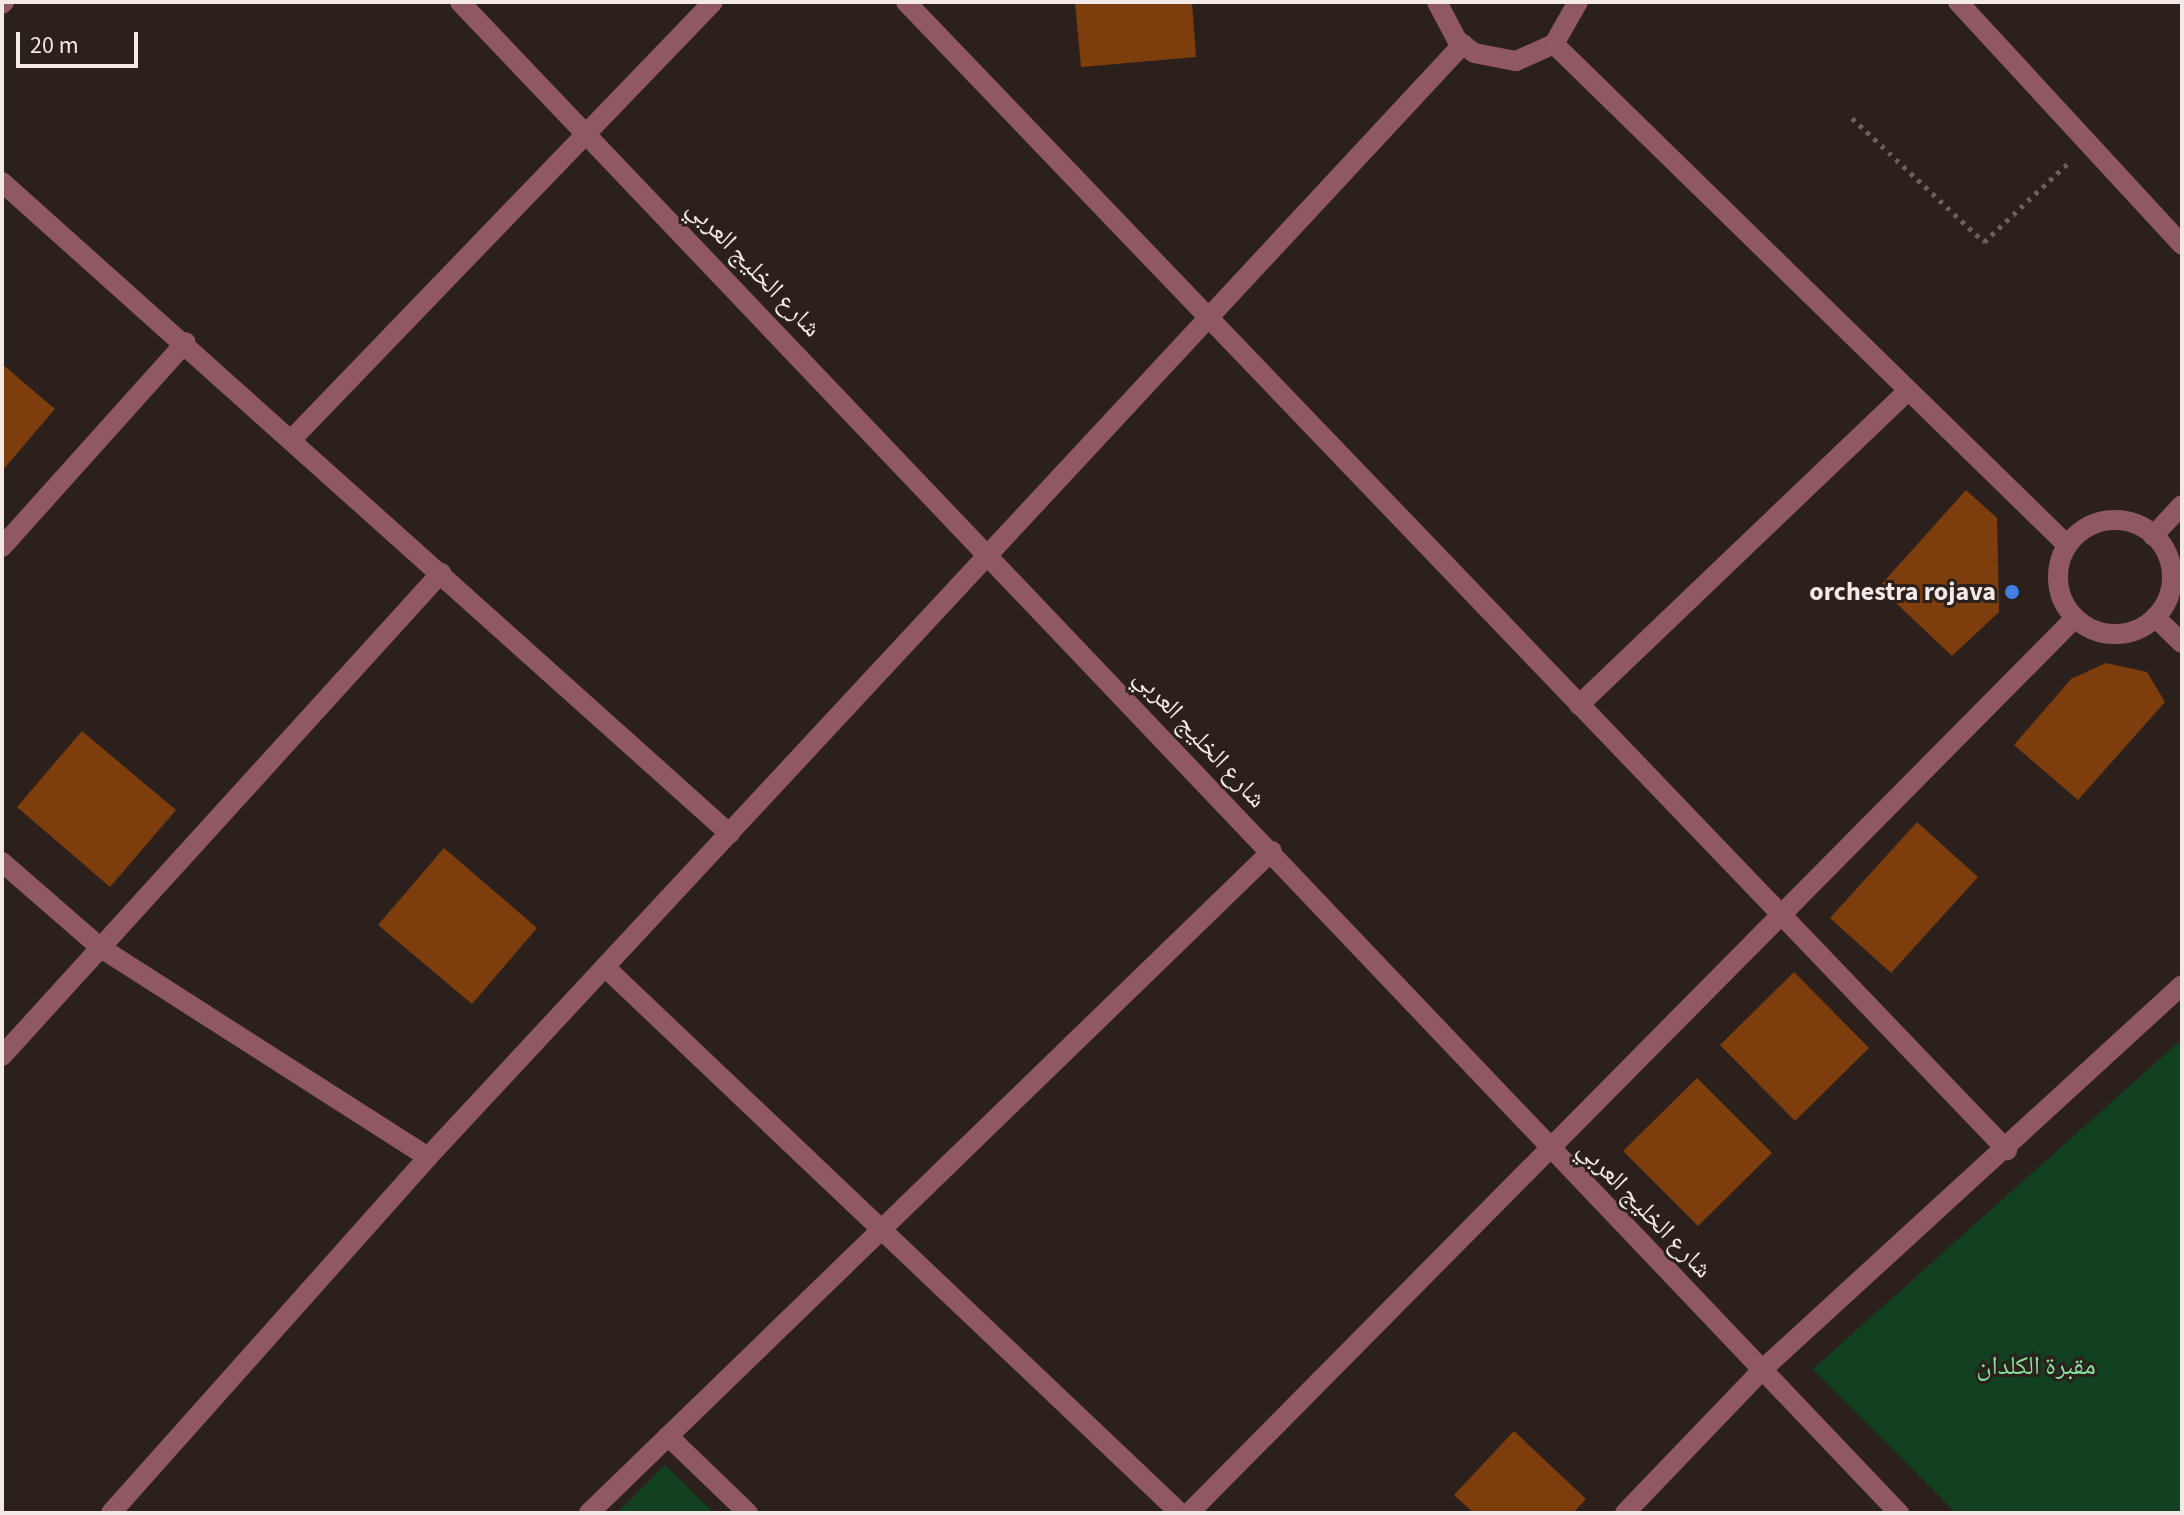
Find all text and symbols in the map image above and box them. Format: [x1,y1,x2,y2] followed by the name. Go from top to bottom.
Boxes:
[20,16,142,66] scale bar
[30,28,79,63] text: 20 m
[680,192,828,344] street label: شارع الخليج العربي
[1809,576,1996,608] place label: orchestra rojava
[2003,583,2021,601] marker: orchestra rojava
[1127,662,1273,814] street label: شارع الخليج العربي
[1571,1133,1719,1285] street label: شارع الخليج العربي
[1976,1350,2096,1382] park label: مقبرة الكلدان

